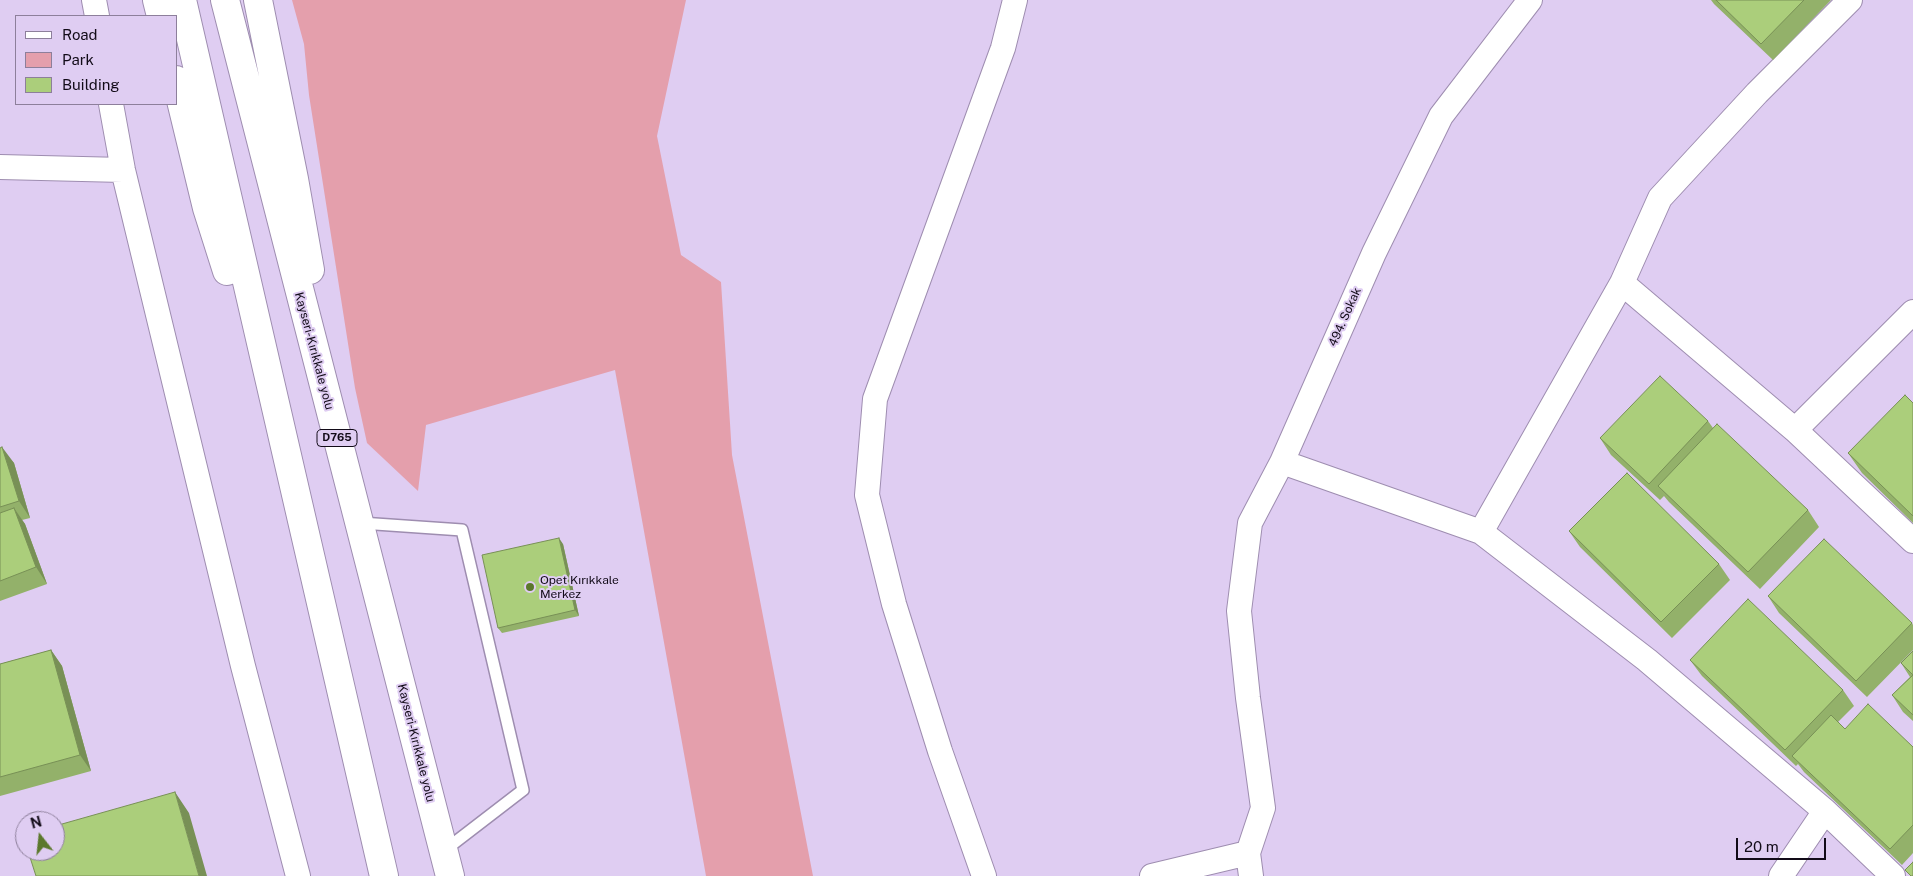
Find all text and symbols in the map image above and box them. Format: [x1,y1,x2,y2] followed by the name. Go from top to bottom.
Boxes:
[15,15,178,105] legend
[62,26,98,43] text: Road
[62,51,94,68] text: Park
[62,76,120,93] text: Building
[1326,285,1364,349] street label: 494. Sokak
[291,291,337,411] street label: Kayseri-Kırıkkale yolu
[317,429,357,446] road number: D765
[540,573,619,601] place label: Opet Kırıkkale Merkez
[524,581,536,593] marker: Opet Kırıkkale Merkez
[394,682,438,804] street label: Kayseri-Kırıkkale yolu
[15,811,65,861] north arrow
[29,813,44,832] text: N
[1738,828,1828,860] scale bar
[1744,838,1779,855] text: 20 m

